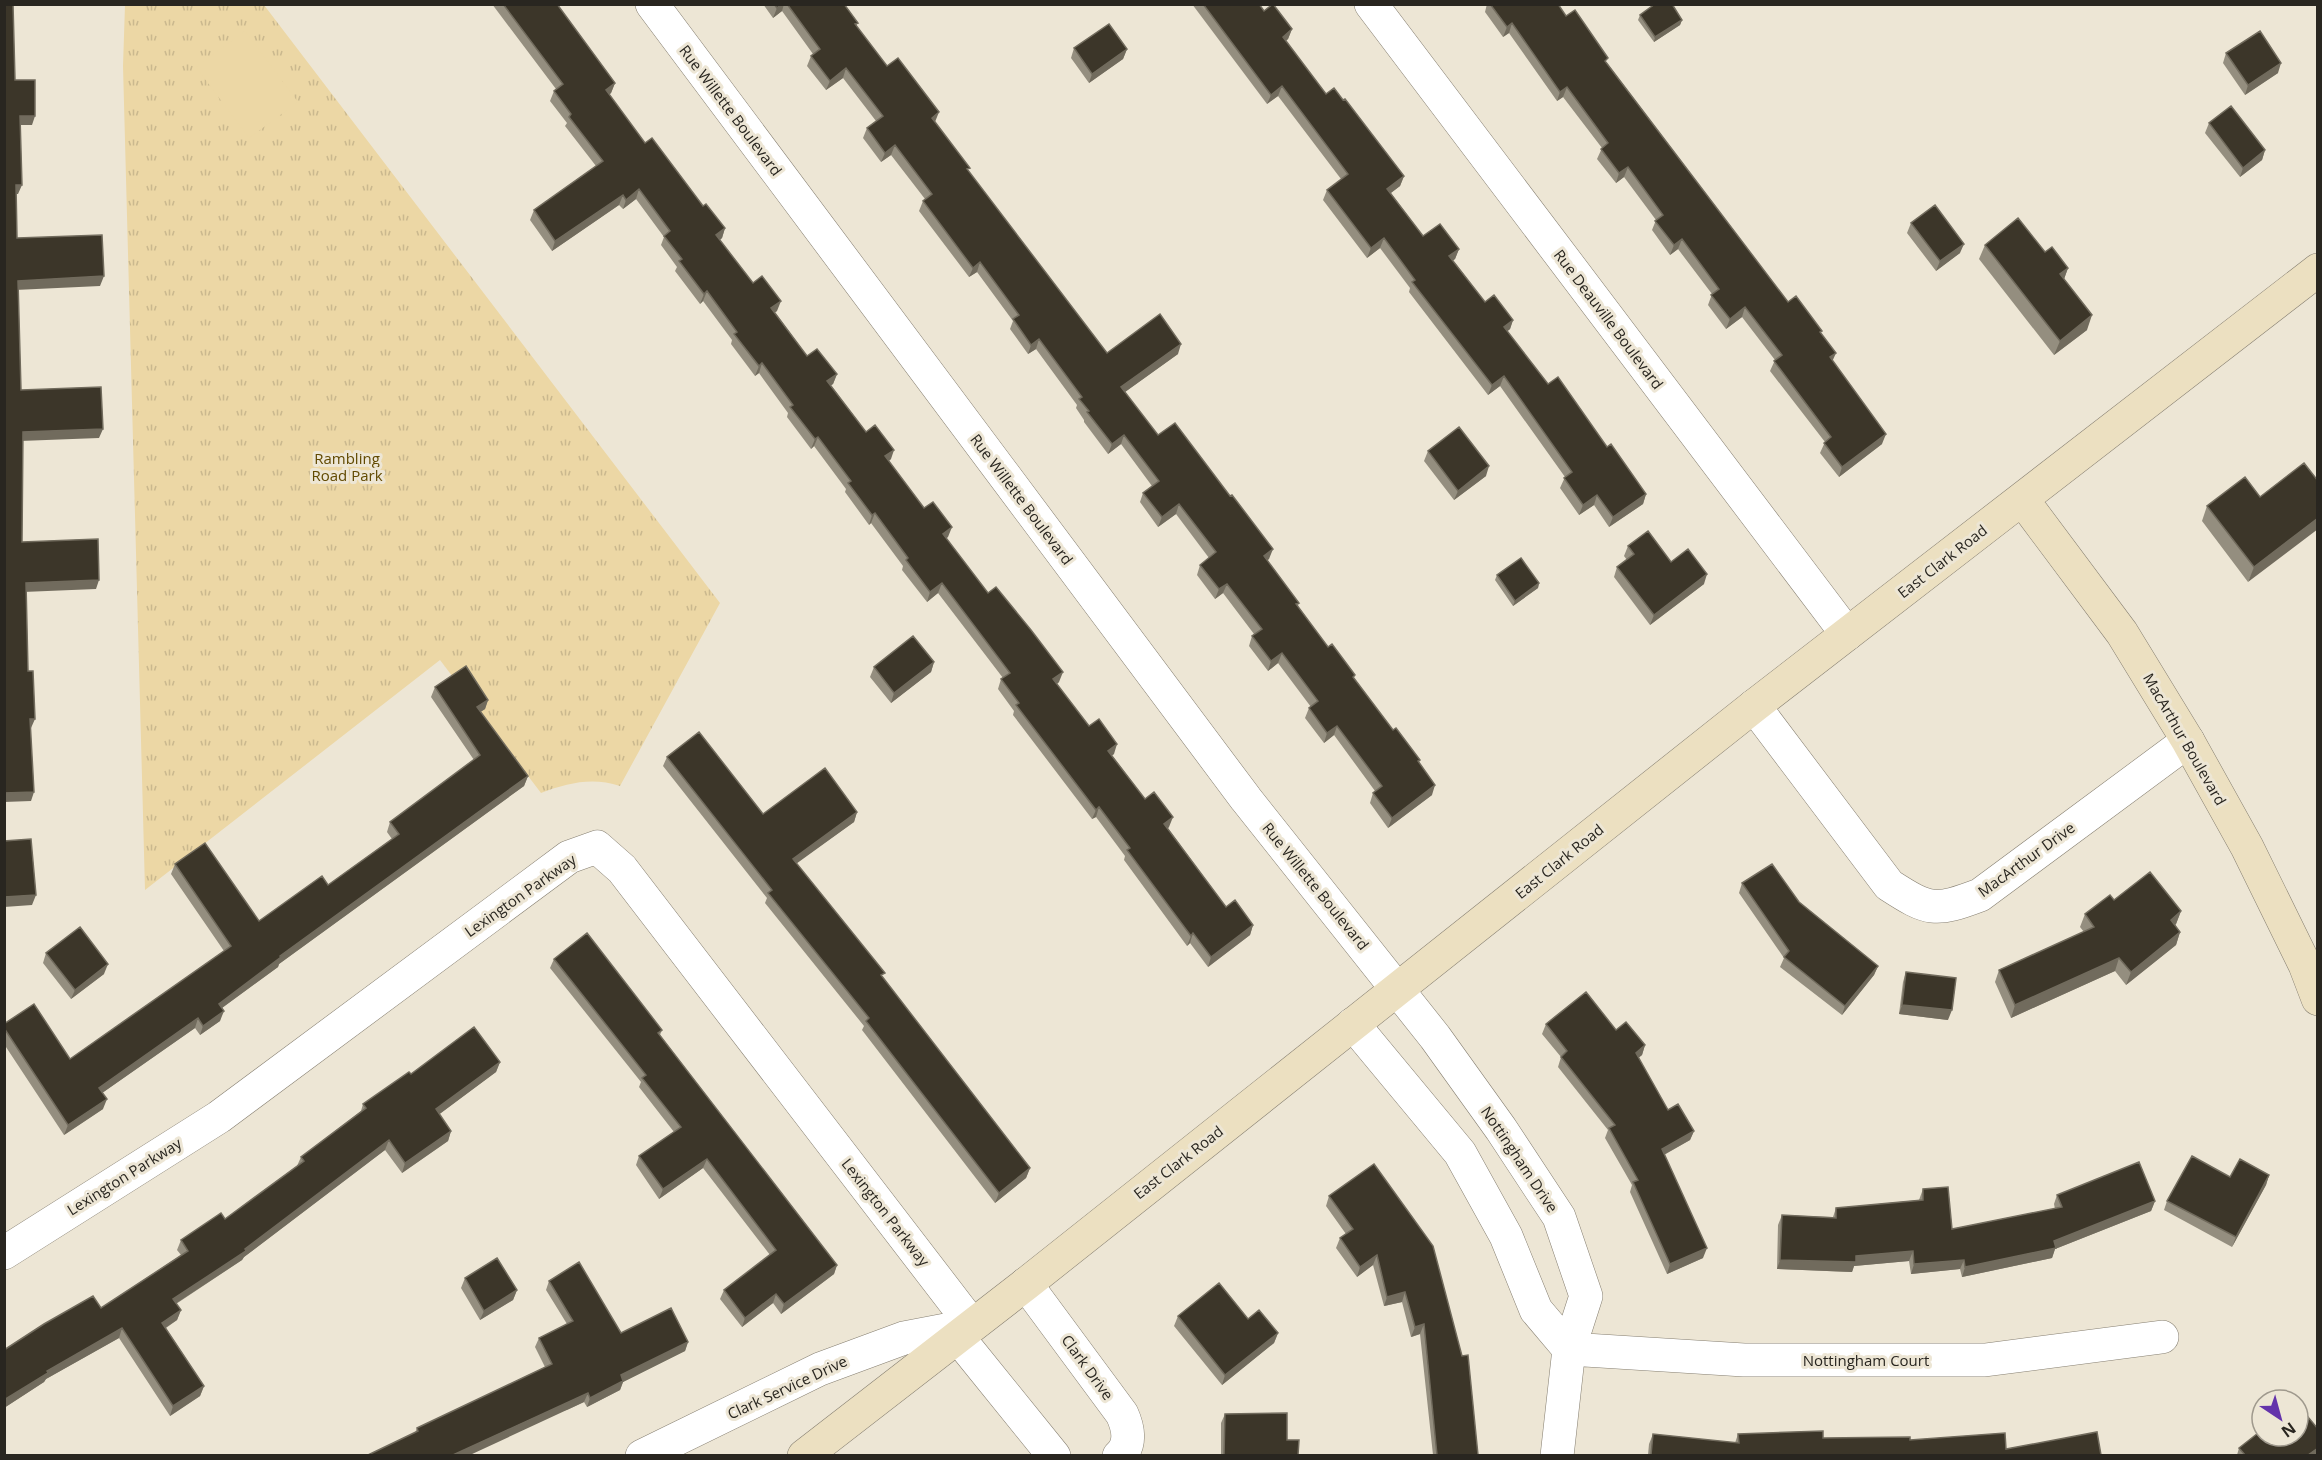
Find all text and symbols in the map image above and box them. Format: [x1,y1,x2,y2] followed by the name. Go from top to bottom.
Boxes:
[675,41,787,179] street label: Rue Willette Boulevard
[1550,245,1668,393] street label: Rue Deauville Boulevard
[966,430,1078,568] street label: Rue Willette Boulevard
[311,448,383,485] park label: Rambling Road Park
[1893,520,1991,602] street label: East Clark Road
[2139,669,2231,809] street label: MacArthur Boulevard
[1974,817,2078,901] street label: MacArthur Drive
[1258,818,1374,954] street label: Rue Willette Boulevard
[1511,819,1607,903] street label: East Clark Road
[460,849,580,941] street label: Lexington Parkway
[1477,1102,1563,1216] street label: Nottingham Drive
[1129,1121,1227,1203] street label: East Clark Road
[63,1132,185,1219] street label: Lexington Parkway
[838,1154,935,1270] street label: Lexington Parkway
[1058,1330,1118,1404] street label: Clark Drive
[1803,1350,1929,1370] street label: Nottingham Court
[724,1351,850,1423] street label: Clark Service Drive
[2250,1388,2310,1448] north arrow
[2277,1417,2301,1443] text: N

